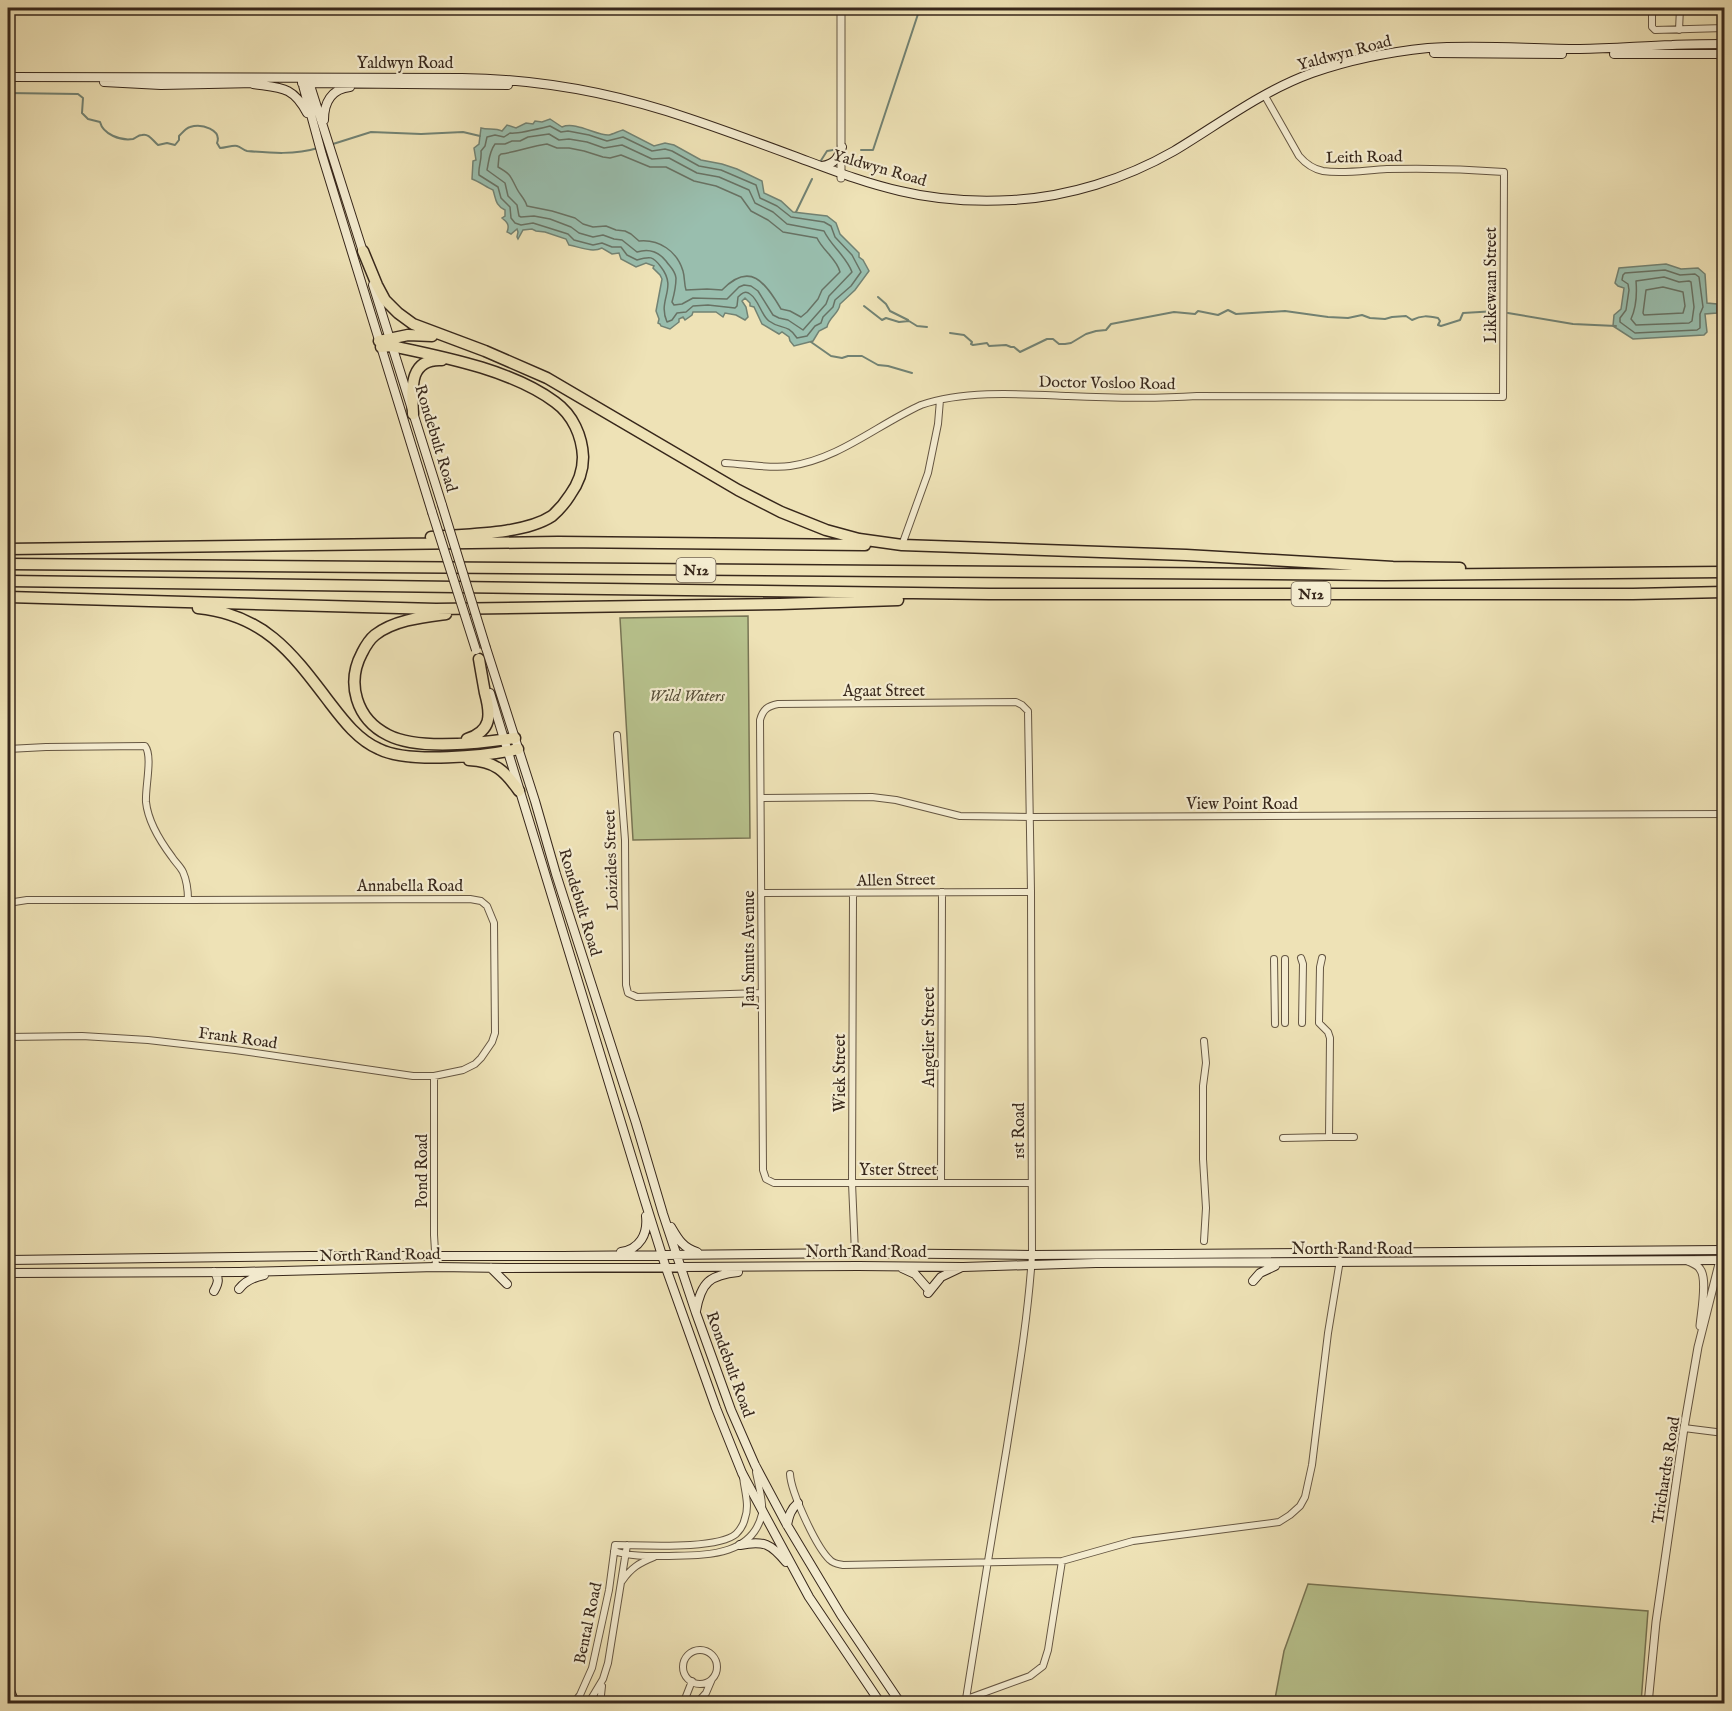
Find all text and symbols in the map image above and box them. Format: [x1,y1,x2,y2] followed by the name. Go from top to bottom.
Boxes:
[1295,32,1394,76] street label: Yaldwyn Road
[357,54,454,74] street label: Yaldwyn Road
[830,146,929,192] street label: Yaldwyn Road
[1325,147,1403,169] street label: Leith Road
[1482,226,1502,343] street label: Likkewaan Street
[1038,373,1176,395] street label: Doctor Vosloo Road
[409,382,461,495] street label: Rondebult Road
[676,558,716,582] road number: N12
[1292,582,1330,606] road number: N12
[842,682,926,702] street label: Agaat Street
[649,687,725,707] park label: Wild Waters
[1185,795,1298,815] street label: View Point Road
[600,809,624,911] street label: Loizides Street
[553,846,605,959] street label: Rondebult Road
[856,870,936,892] street label: Allen Street
[356,877,463,897] street label: Annabella Road
[740,890,760,1010] street label: Jan Smuts Avenue
[920,986,940,1088] street label: Angelier Street
[197,1024,279,1054] street label: Frank Road
[831,1033,851,1112] street label: Wiek Street
[1010,1102,1030,1159] street label: 1st Road
[413,1133,433,1208] street label: Pond Road
[859,1161,937,1181] street label: Yster Street
[1291,1240,1413,1260] street label: North Rand Road
[805,1243,927,1263] street label: North Rand Road
[319,1245,441,1267] street label: North Rand Road
[701,1309,758,1421] street label: Rondebult Road
[1649,1415,1685,1525] street label: Trichardts Road
[571,1580,607,1666] street label: Bental Road

